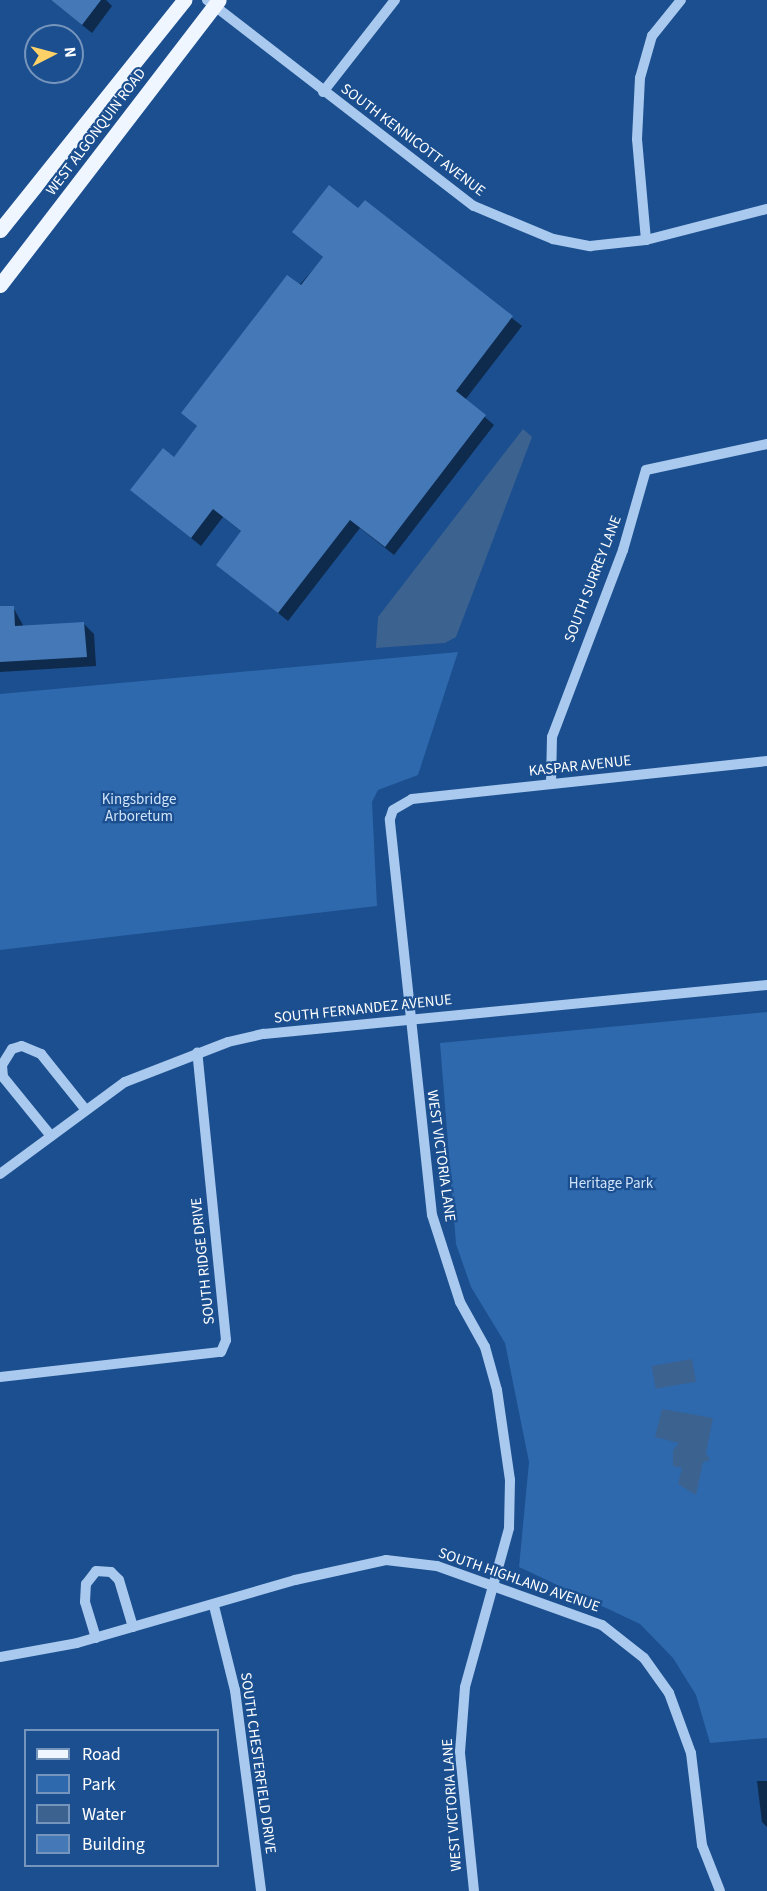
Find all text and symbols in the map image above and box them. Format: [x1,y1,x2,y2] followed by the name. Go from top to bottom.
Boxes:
[24,24,84,84] north arrow
[58,46,81,59] text: N
[42,65,150,199] street label: WEST ALGONQUIN ROAD
[337,80,489,200] street label: SOUTH KENNICOTT AVENUE
[561,513,625,645] street label: SOUTH SURREY LANE
[528,752,632,780] street label: KASPAR AVENUE
[102,790,176,825] park label: Kingsbridge Arboretum
[273,991,453,1027] street label: SOUTH FERNANDEZ AVENUE
[423,1089,459,1223] street label: WEST VICTORIA LANE
[569,1175,653,1193] park label: Heritage Park
[187,1197,219,1325] street label: SOUTH RIDGE DRIVE
[436,1544,602,1616] street label: SOUTH HIGHLAND AVENUE
[236,1671,280,1855] street label: SOUTH CHESTERFIELD DRIVE
[24,1729,219,1867] legend
[438,1738,466,1872] street label: WEST VICTORIA LANE
[82,1742,121,1767] text: Road
[82,1772,116,1797] text: Park
[82,1802,126,1827] text: Water
[82,1832,145,1857] text: Building

